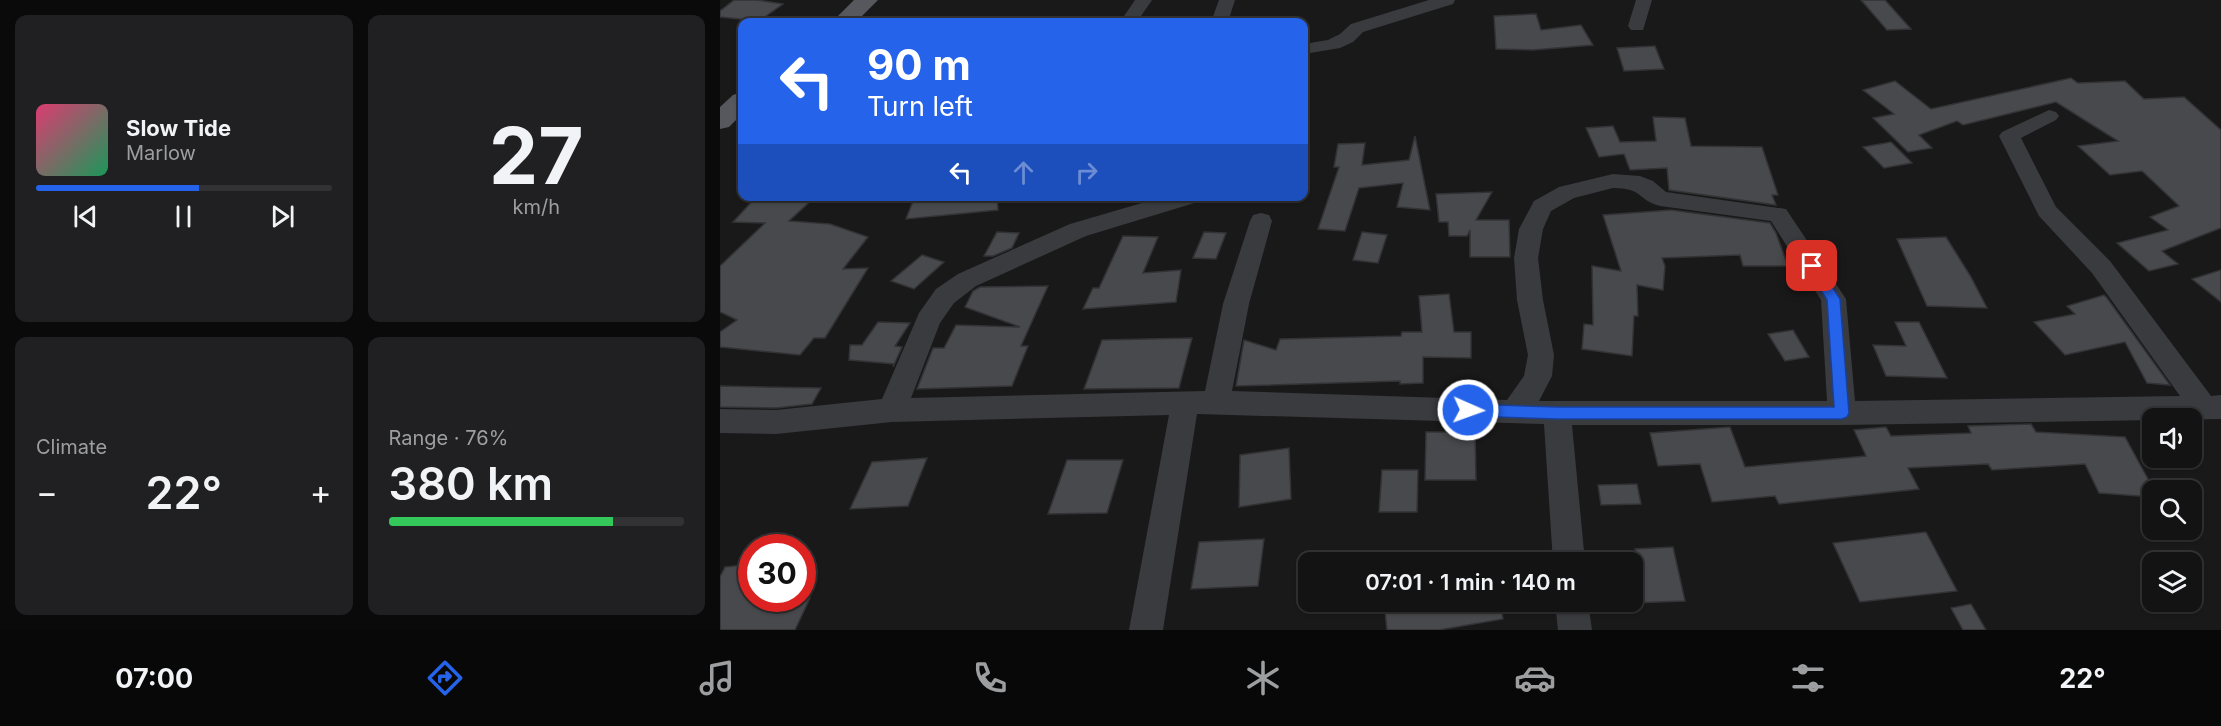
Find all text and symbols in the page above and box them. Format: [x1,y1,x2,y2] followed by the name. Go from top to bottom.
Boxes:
[867,39,971,90] text: 90 m
[768,42,846,120] icon: left
[867,90,973,123] text: Turn left
[489,108,584,203] text: 27
[126,115,231,141] text: Slow Tide
[126,141,196,165] text: Marlow
[944,156,977,189] icon: left
[1007,156,1040,189] icon: ahead
[1070,156,1103,189] icon: right
[512,195,560,219] text: km/h
[69,200,102,233] icon: previous
[167,200,200,233] icon: pause
[266,200,299,233] icon: next
[1786,240,1837,291] pin
[1795,249,1828,282] icon: arrive
[1436,378,1500,442] position arrow
[2142,408,2202,612] map controls
[2142,408,2202,468] button: sound
[389,426,508,450] text: Range · 76%
[36,435,107,459] text: Climate
[389,456,553,511] text: 380 km
[145,465,222,520] text: 22°
[36,472,58,512] text: −
[310,472,332,512] text: +
[2142,480,2202,540] button: search
[738,534,816,612] speed limit sign: 30
[2142,552,2202,612] button: layers
[1365,569,1576,595] text: 07:01 · 1 min · 140 m
[424,657,466,699] icon: directions
[696,657,738,699] icon: music
[969,657,1011,699] icon: phone
[1242,657,1284,699] icon: climate
[1514,657,1556,699] icon: car
[1787,657,1829,699] icon: filters
[115,662,193,695] text: 07:00
[2059,662,2106,695] text: 22°

